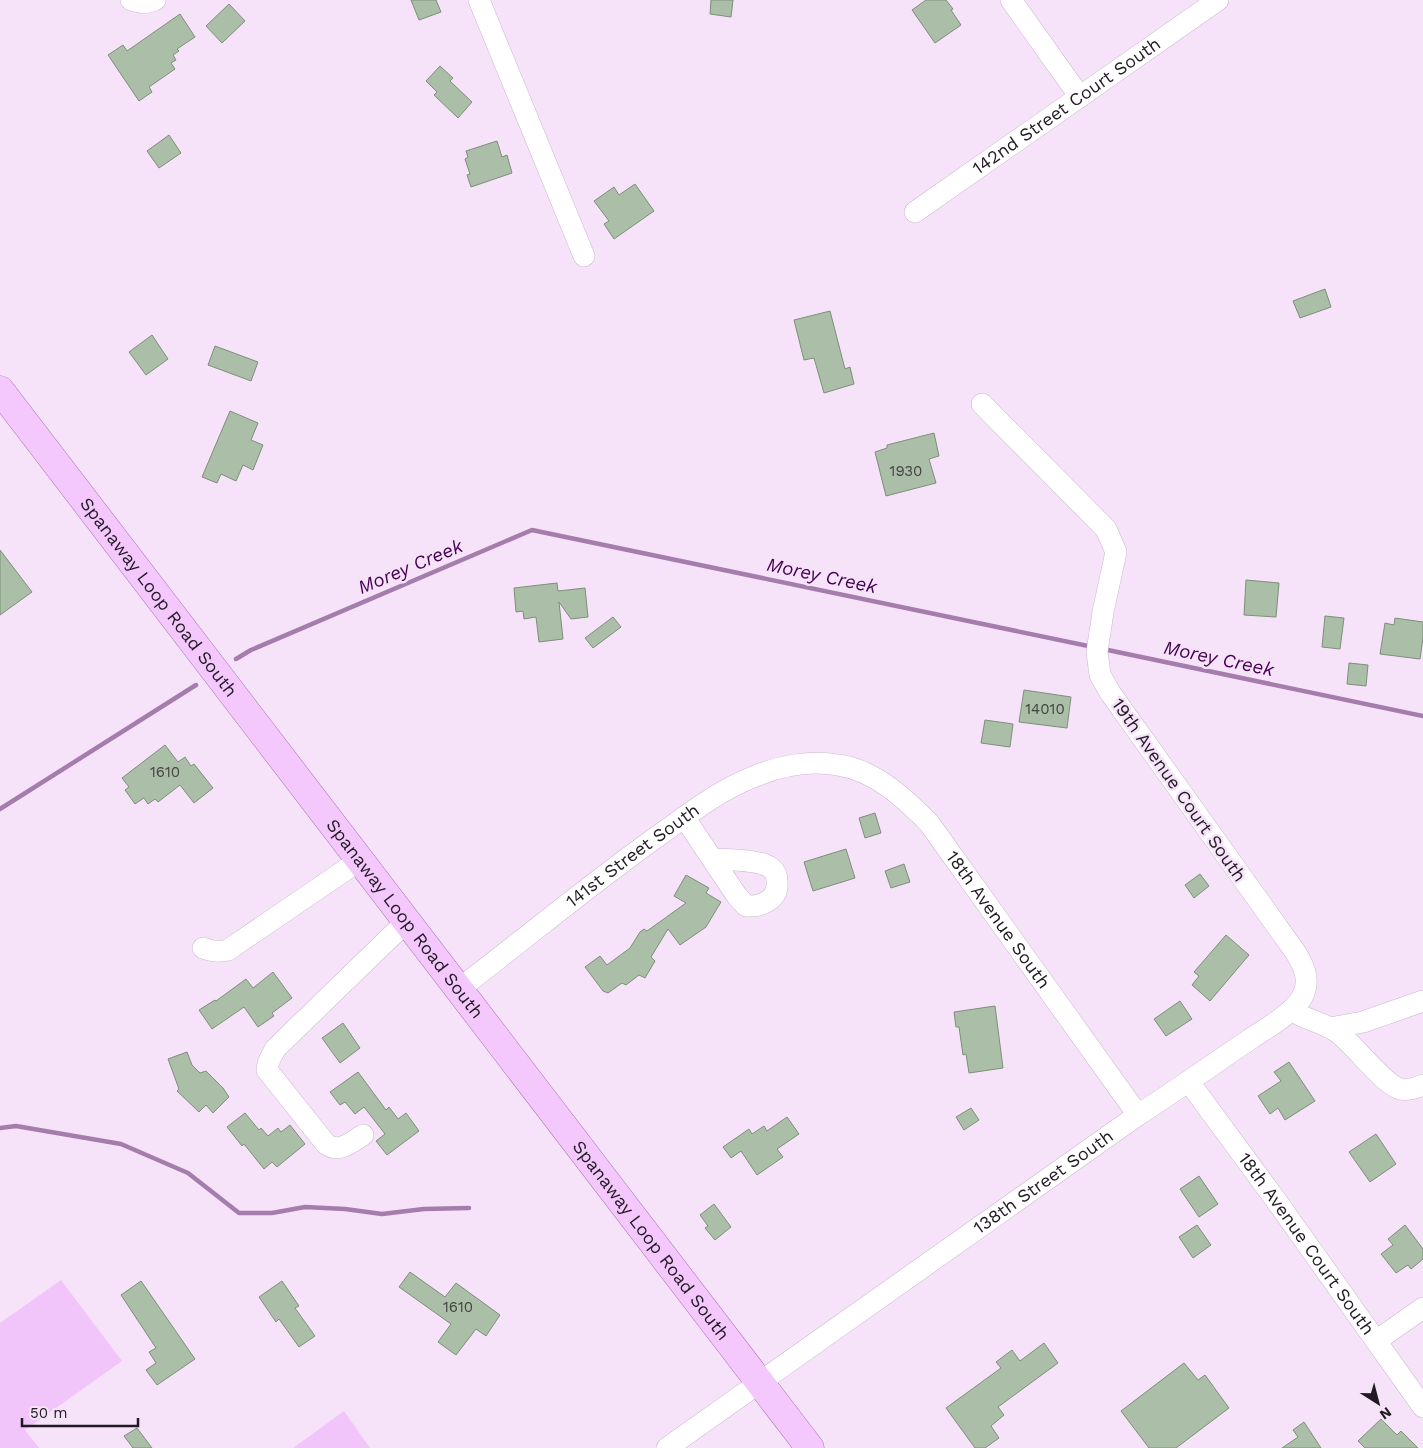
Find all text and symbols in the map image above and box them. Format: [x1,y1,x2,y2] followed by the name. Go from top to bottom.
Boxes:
[968,33,1164,178] street label: 142nd Street Court South
[890,462,922,480] house number: 1930
[76,493,242,701] street label: Spanaway Loop Road South
[354,534,467,599] water label: Morey Creek
[765,553,880,599] water label: Morey Creek
[1162,636,1277,682] water label: Morey Creek
[1108,694,1251,885] street label: 19th Avenue Court South
[1025,700,1065,718] house number: 14010
[150,763,180,781] house number: 1610
[562,799,703,911] street label: 141st Street South
[322,815,488,1022] street label: Spanaway Loop Road South
[942,847,1055,992] street label: 18th Avenue South
[969,1125,1117,1238] street label: 138th Street South
[569,1136,734,1344] street label: Spanaway Loop Road South
[1235,1148,1379,1339] street label: 18th Avenue Court South
[443,1298,473,1316] house number: 1610
[1353,1378,1403,1428] north arrow
[22,1396,139,1428] scale bar
[30,1404,67,1422] text: 50 m
[1377,1404,1395,1423] text: N

